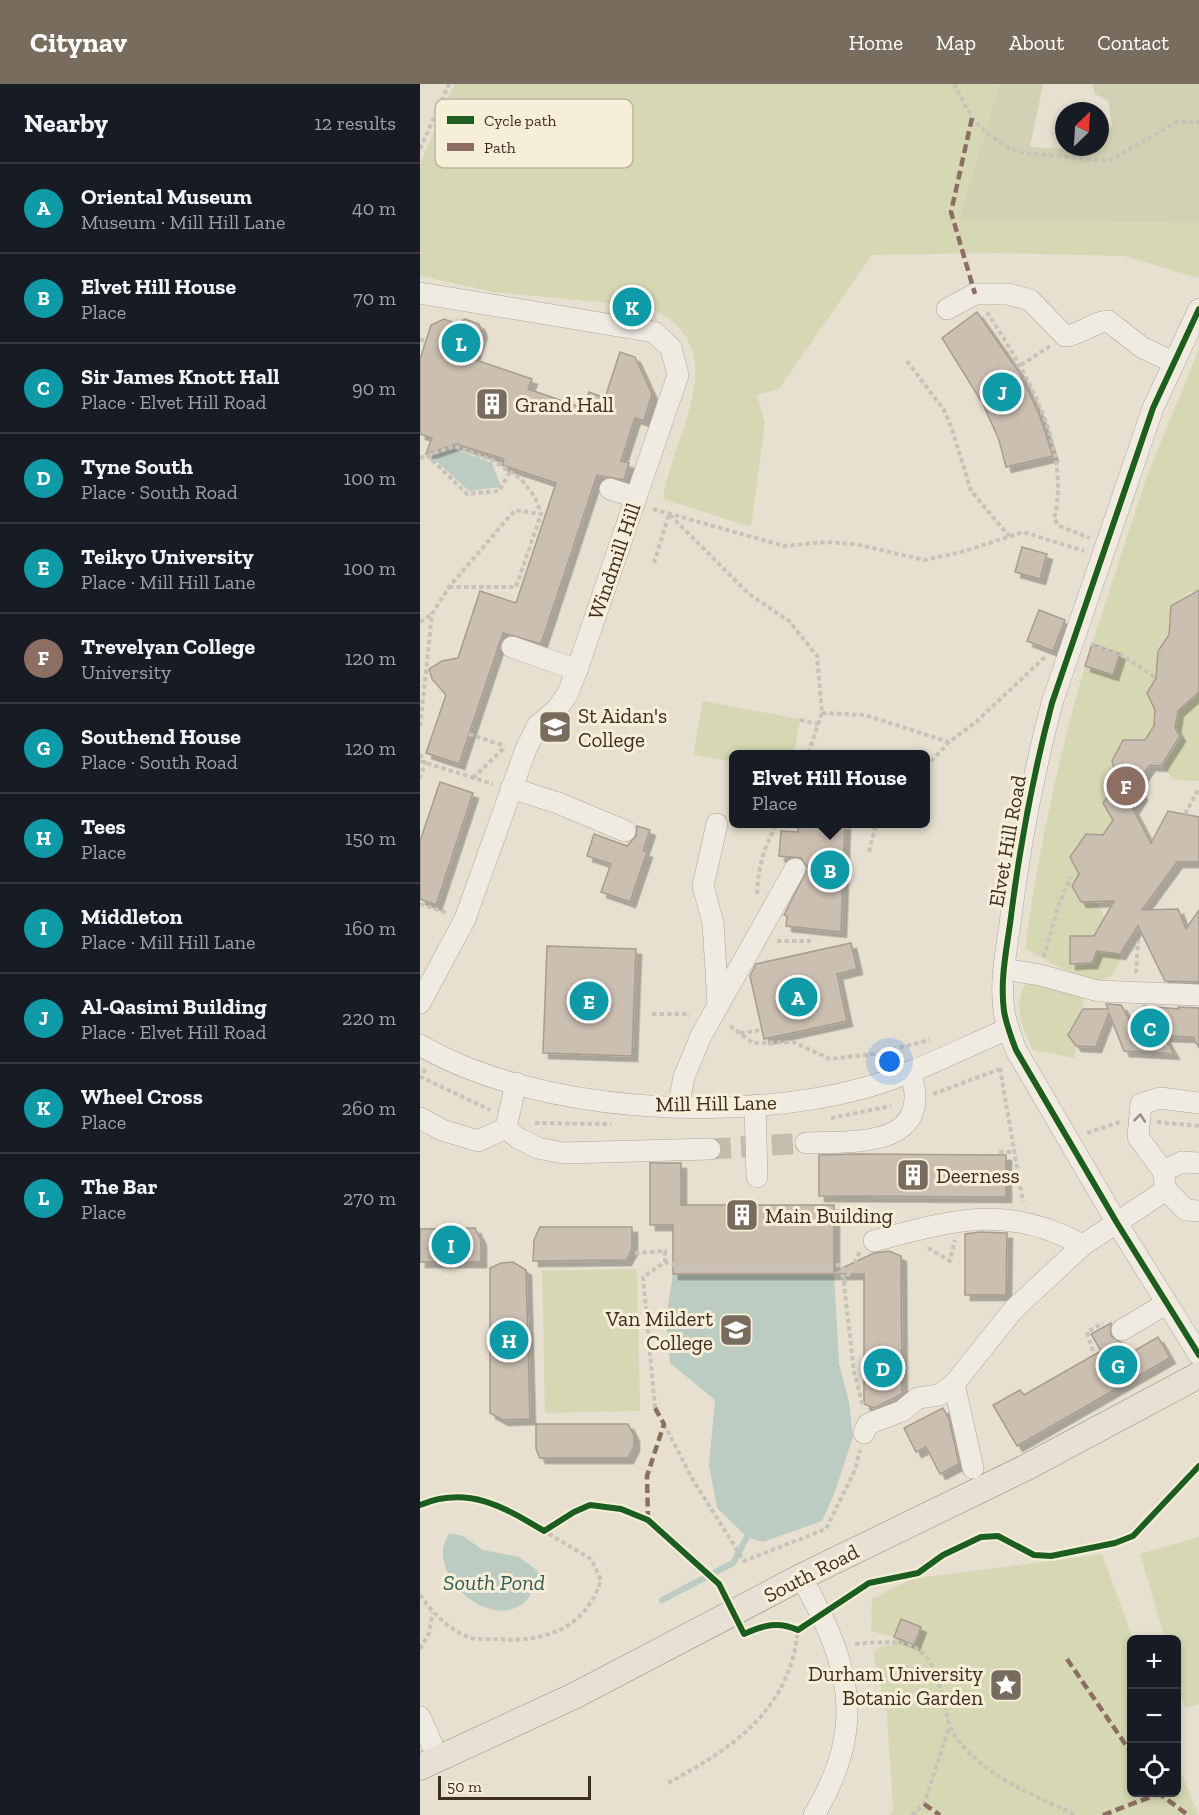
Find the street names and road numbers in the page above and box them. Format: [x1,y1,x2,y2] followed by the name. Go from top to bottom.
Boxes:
[582,499,646,623] street label: Windmill Hill
[983,773,1031,909] street label: Elvet Hill Road
[655,1089,777,1117] street label: Mill Hill Lane
[759,1538,863,1608] street label: South Road

